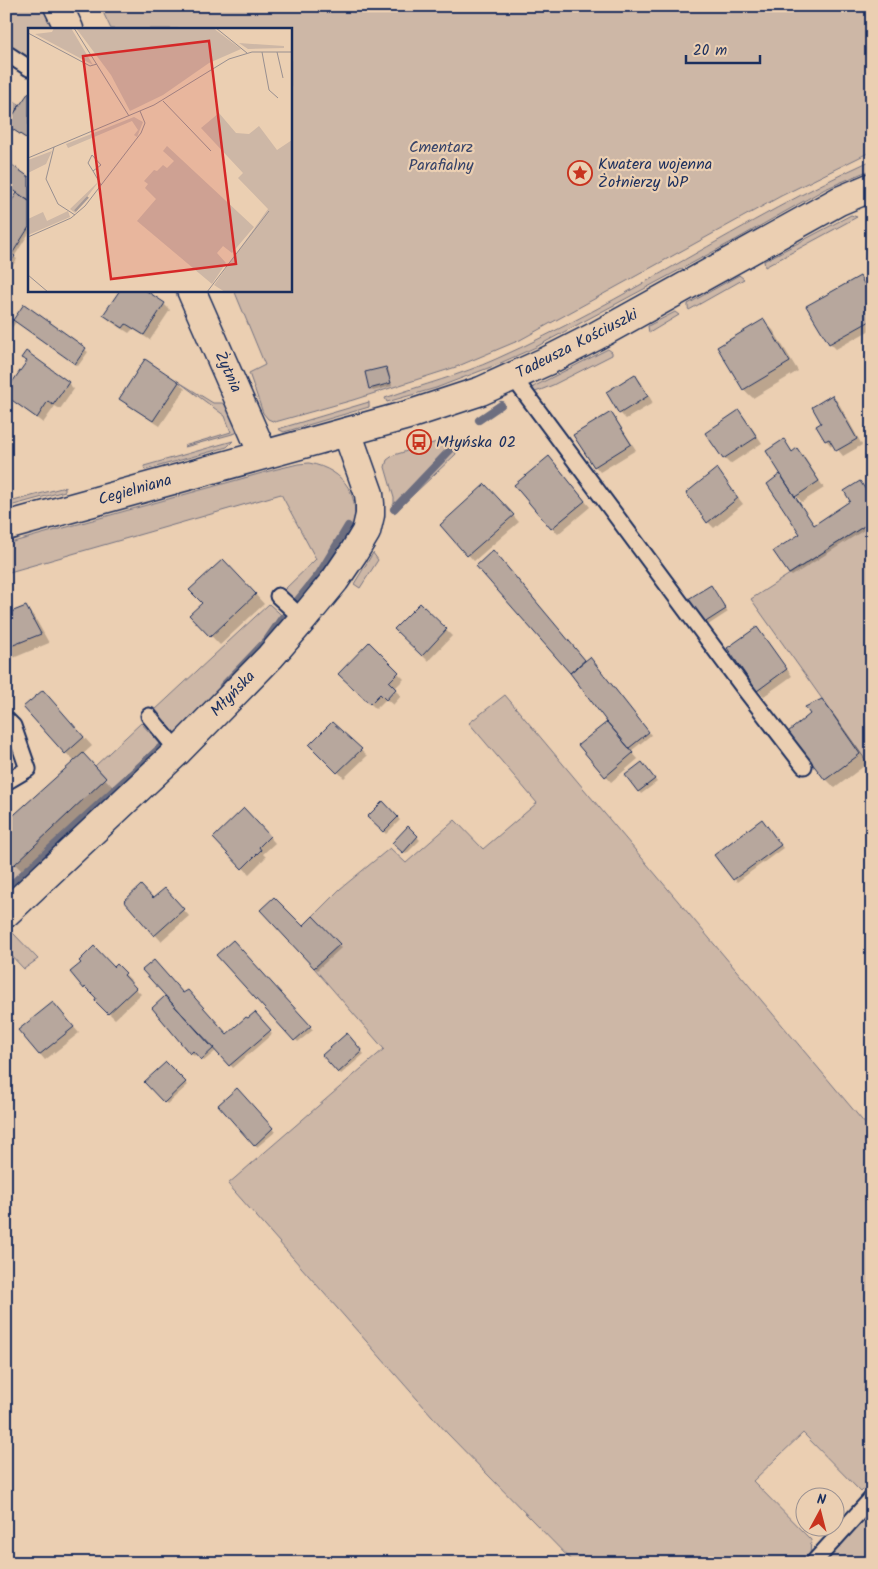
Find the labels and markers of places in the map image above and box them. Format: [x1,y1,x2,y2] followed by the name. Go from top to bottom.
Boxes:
[598,152,712,195] place label: Kwatera wojenna Żołnierzy WP
[567,160,593,186] place icon: Kwatera wojenna Żołnierzy WP
[406,429,432,455] bus stop icon: Młyńska 02
[436,430,516,455] place label: Młyńska 02

